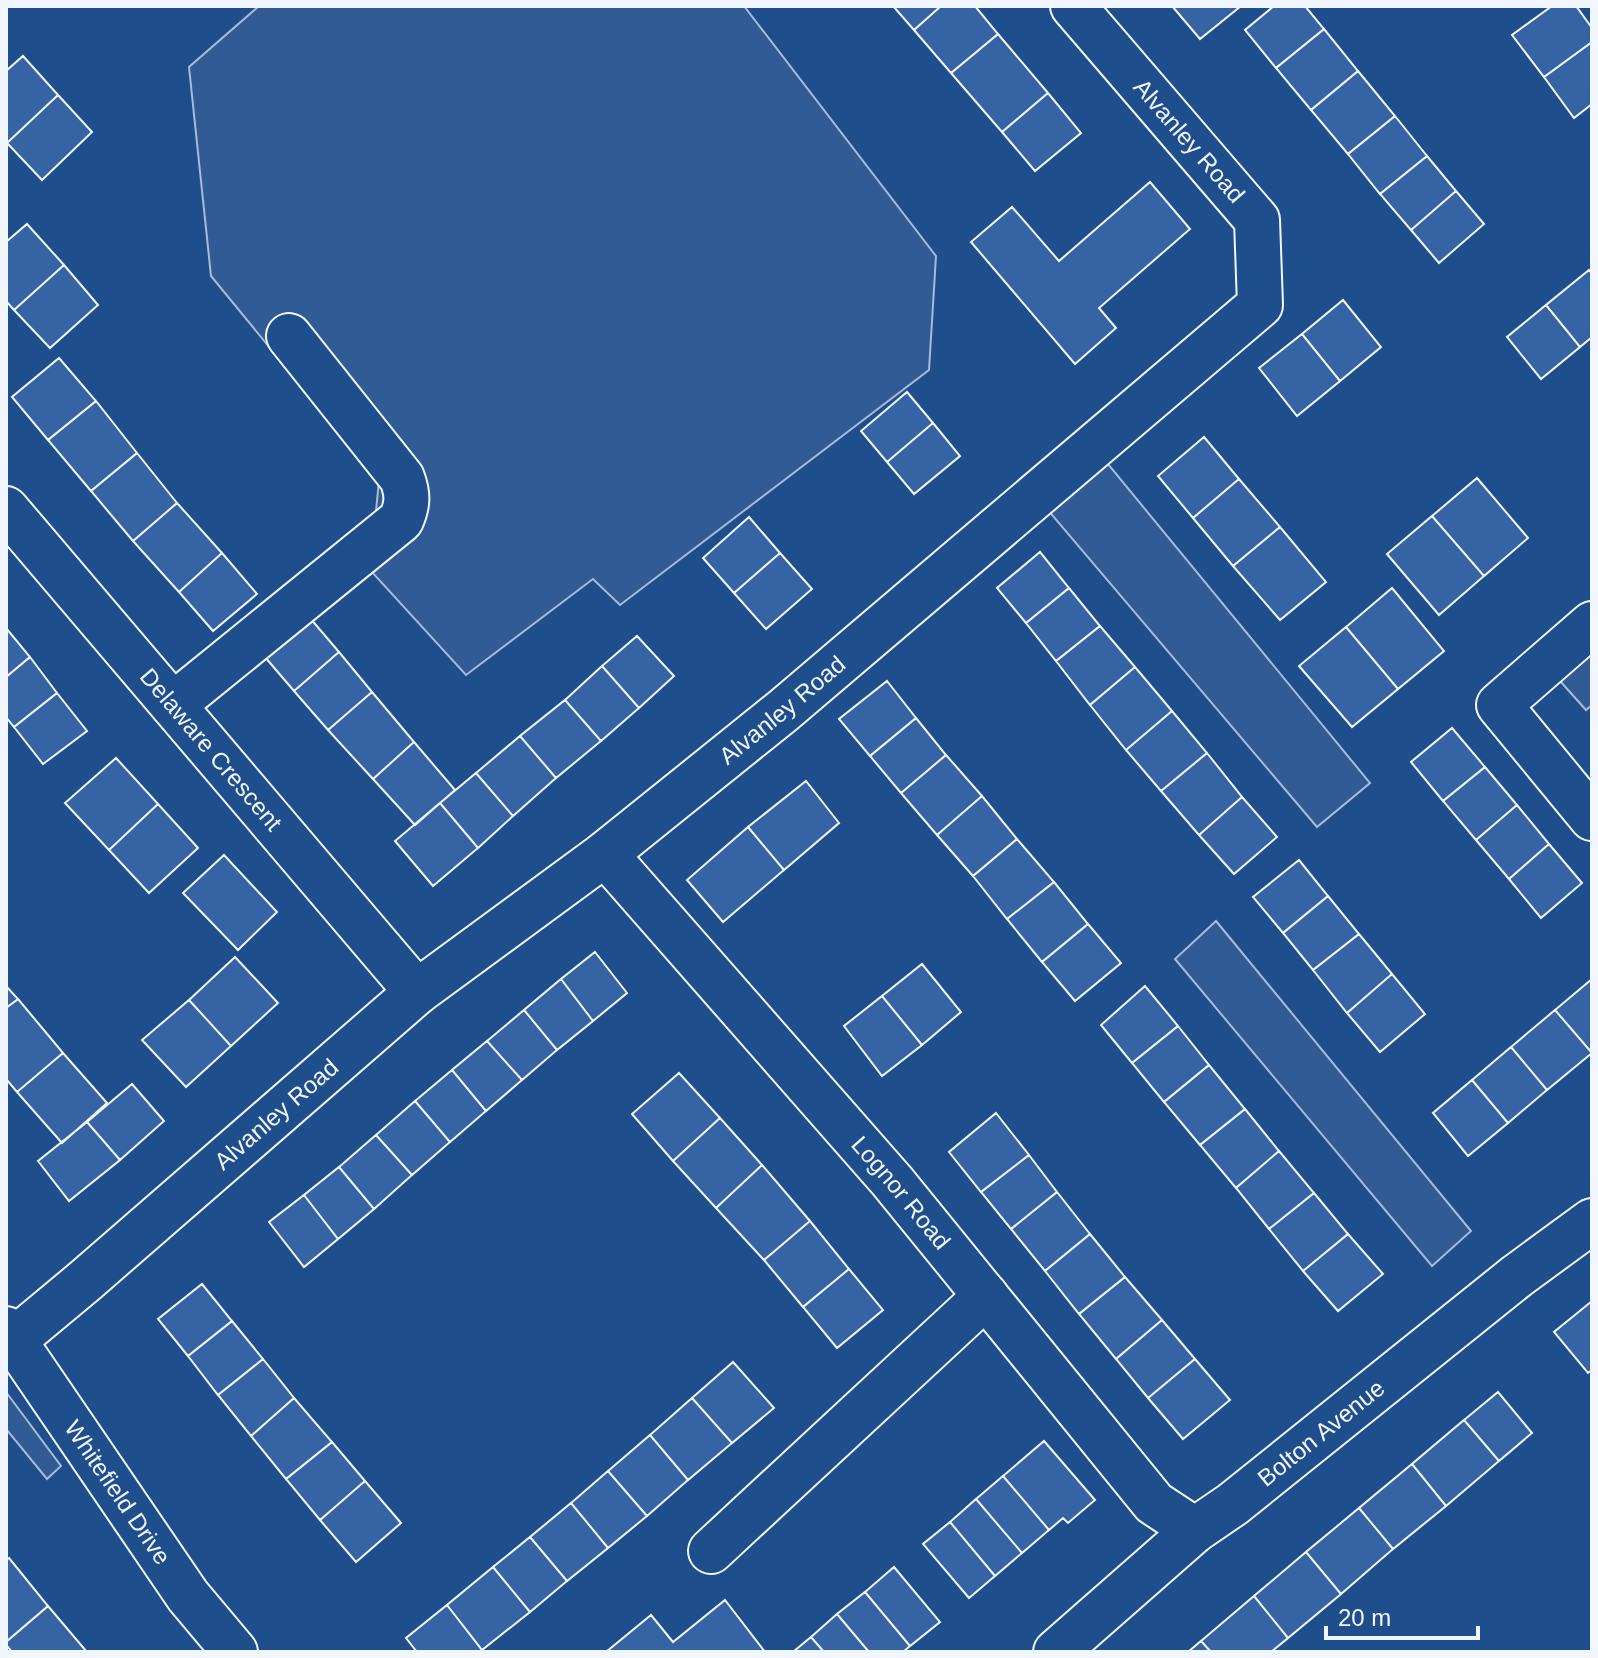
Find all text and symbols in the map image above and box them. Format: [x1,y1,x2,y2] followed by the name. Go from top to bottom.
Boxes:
[1128,73,1250,208] street label: Alvanley Road
[714,650,850,770] street label: Alvanley Road
[135,663,288,836] street label: Delaware Crescent
[209,1053,343,1175] street label: Alvanley Road
[846,1131,956,1255] street label: Lognor Road
[1252,1374,1389,1492] street label: Bolton Avenue
[59,1415,176,1569] street label: Whitefield Drive
[1326,1590,1478,1640] scale bar
[1338,1604,1391,1631] text: 20 m

